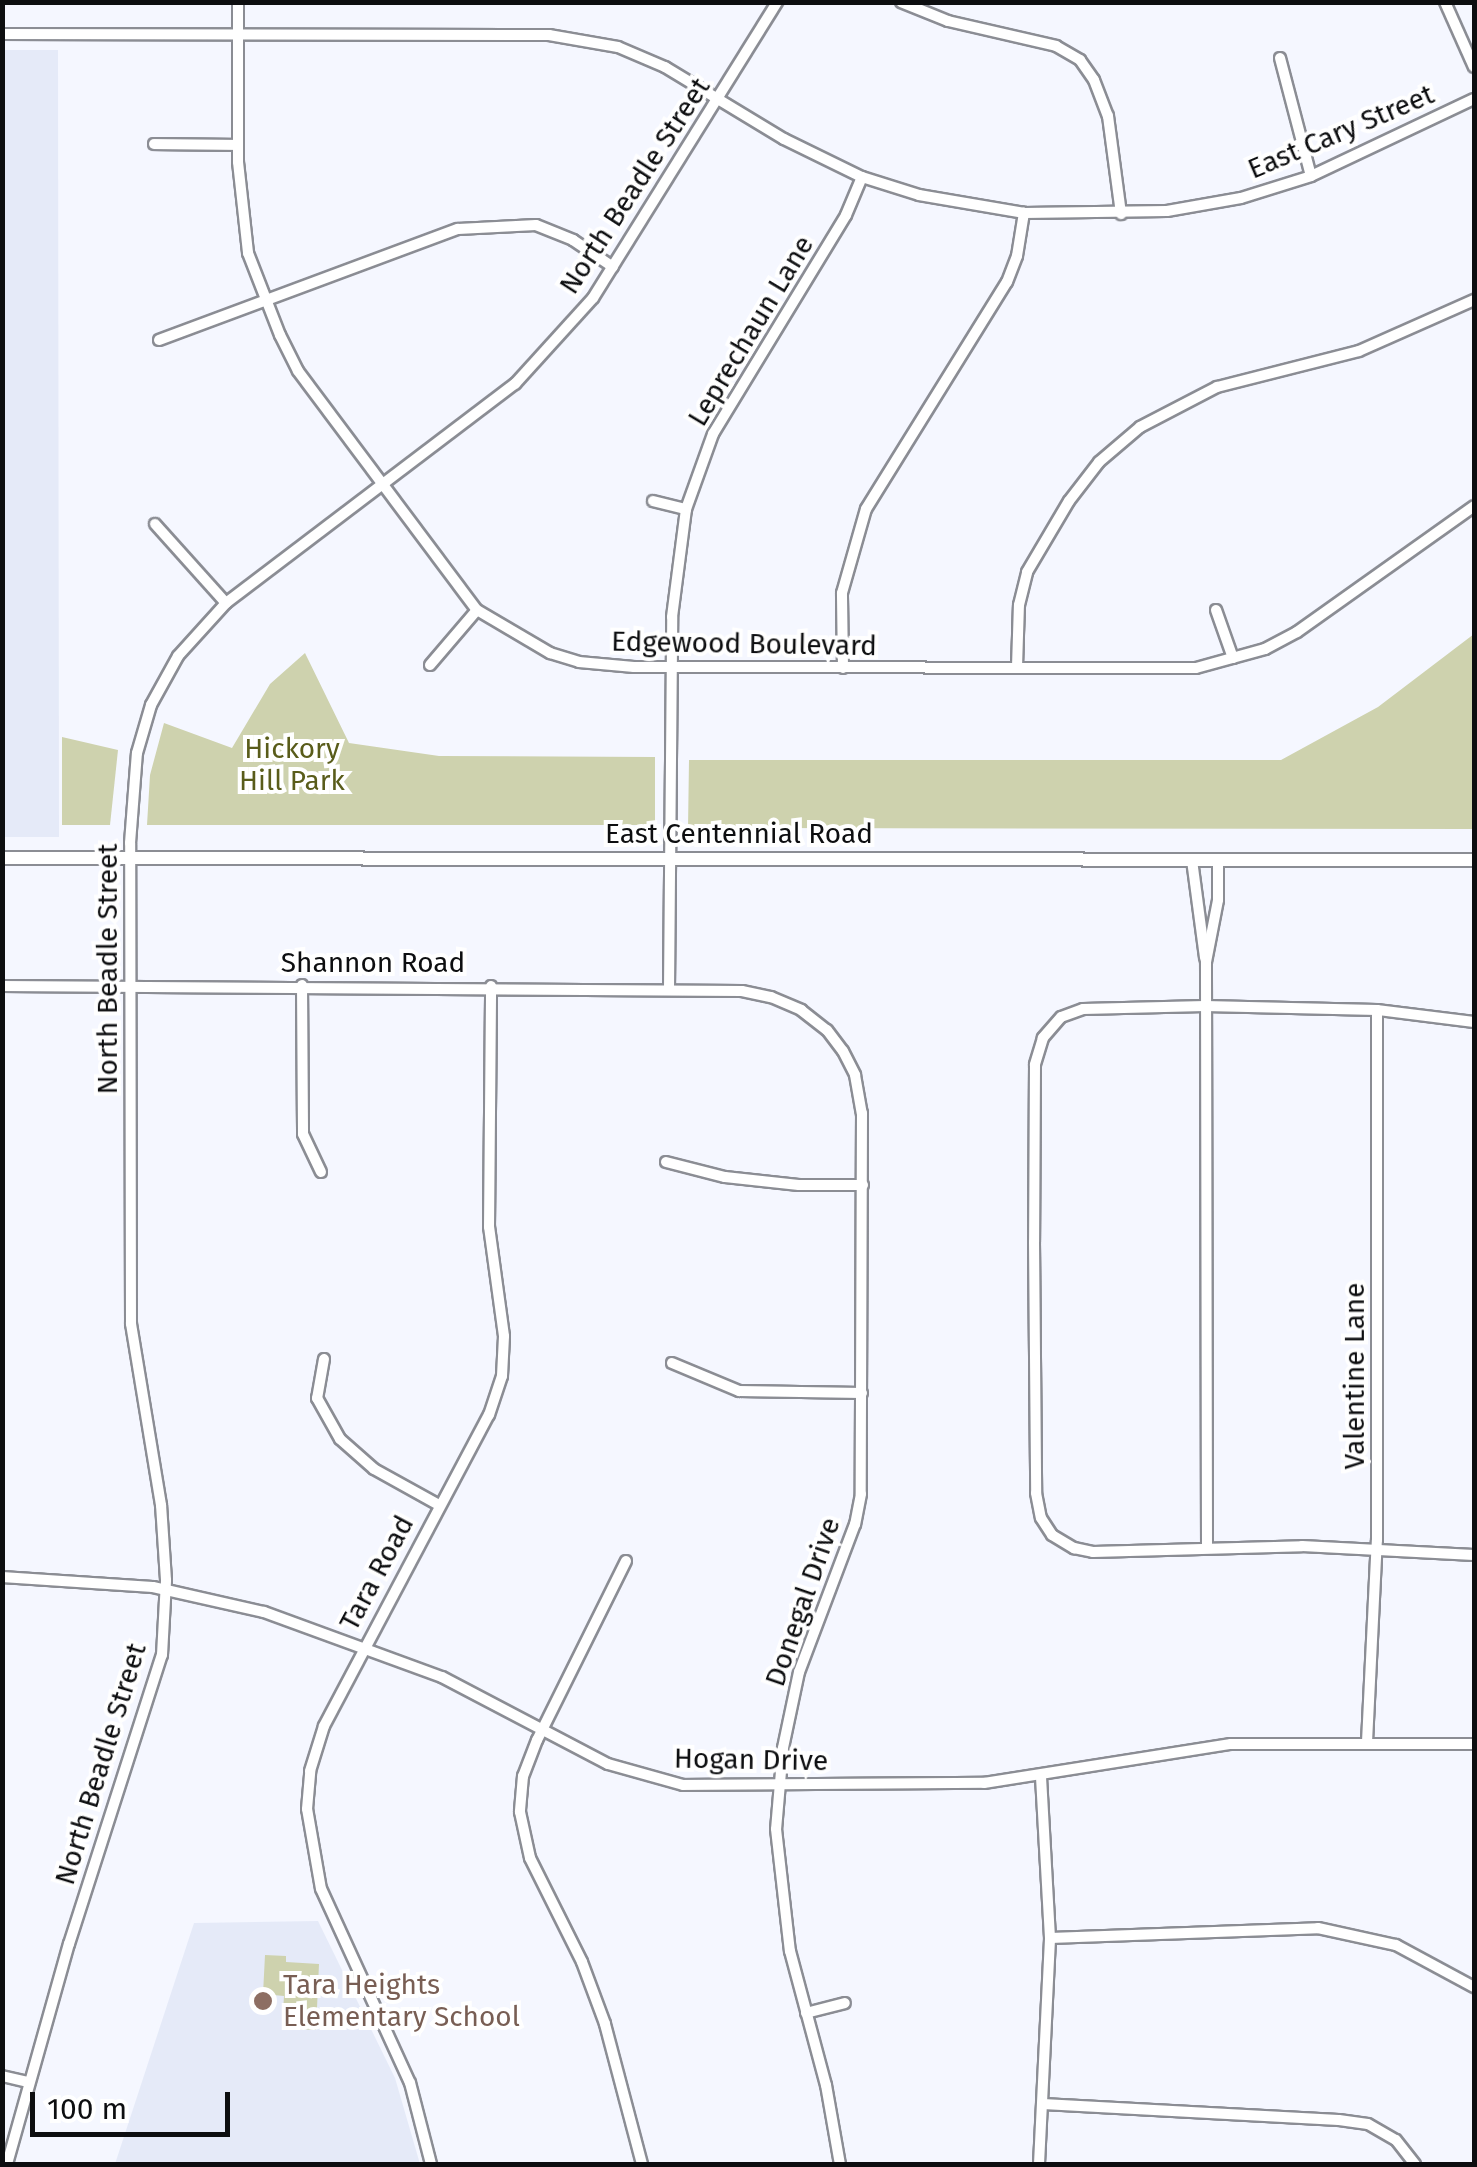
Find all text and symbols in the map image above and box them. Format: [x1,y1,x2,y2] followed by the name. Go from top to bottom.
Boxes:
[553,72,717,300] street label: North Beadle Street
[1243,78,1439,186] street label: East Cary Street
[681,230,821,432] street label: Leprechaun Lane
[611,625,877,663] street label: Edgewood Boulevard
[239,732,345,798] park label: Hickory Hill Park
[605,817,873,851] street label: East Centennial Road
[91,844,125,1094] street label: North Beadle Street
[281,946,465,980] street label: Shannon Road
[1338,1283,1372,1469] street label: Valentine Lane
[333,1510,421,1636] street label: Tara Road
[758,1513,848,1691] street label: Donegal Drive
[48,1639,154,1889] street label: North Beadle Street
[674,1742,828,1778] street label: Hogan Drive
[283,1968,520,2034] place label: Tara Heights Elementary School
[252,1990,274,2012] marker: Tara Heights Elementary School
[35,2072,235,2134] scale bar
[47,2091,127,2127] text: 100 m

